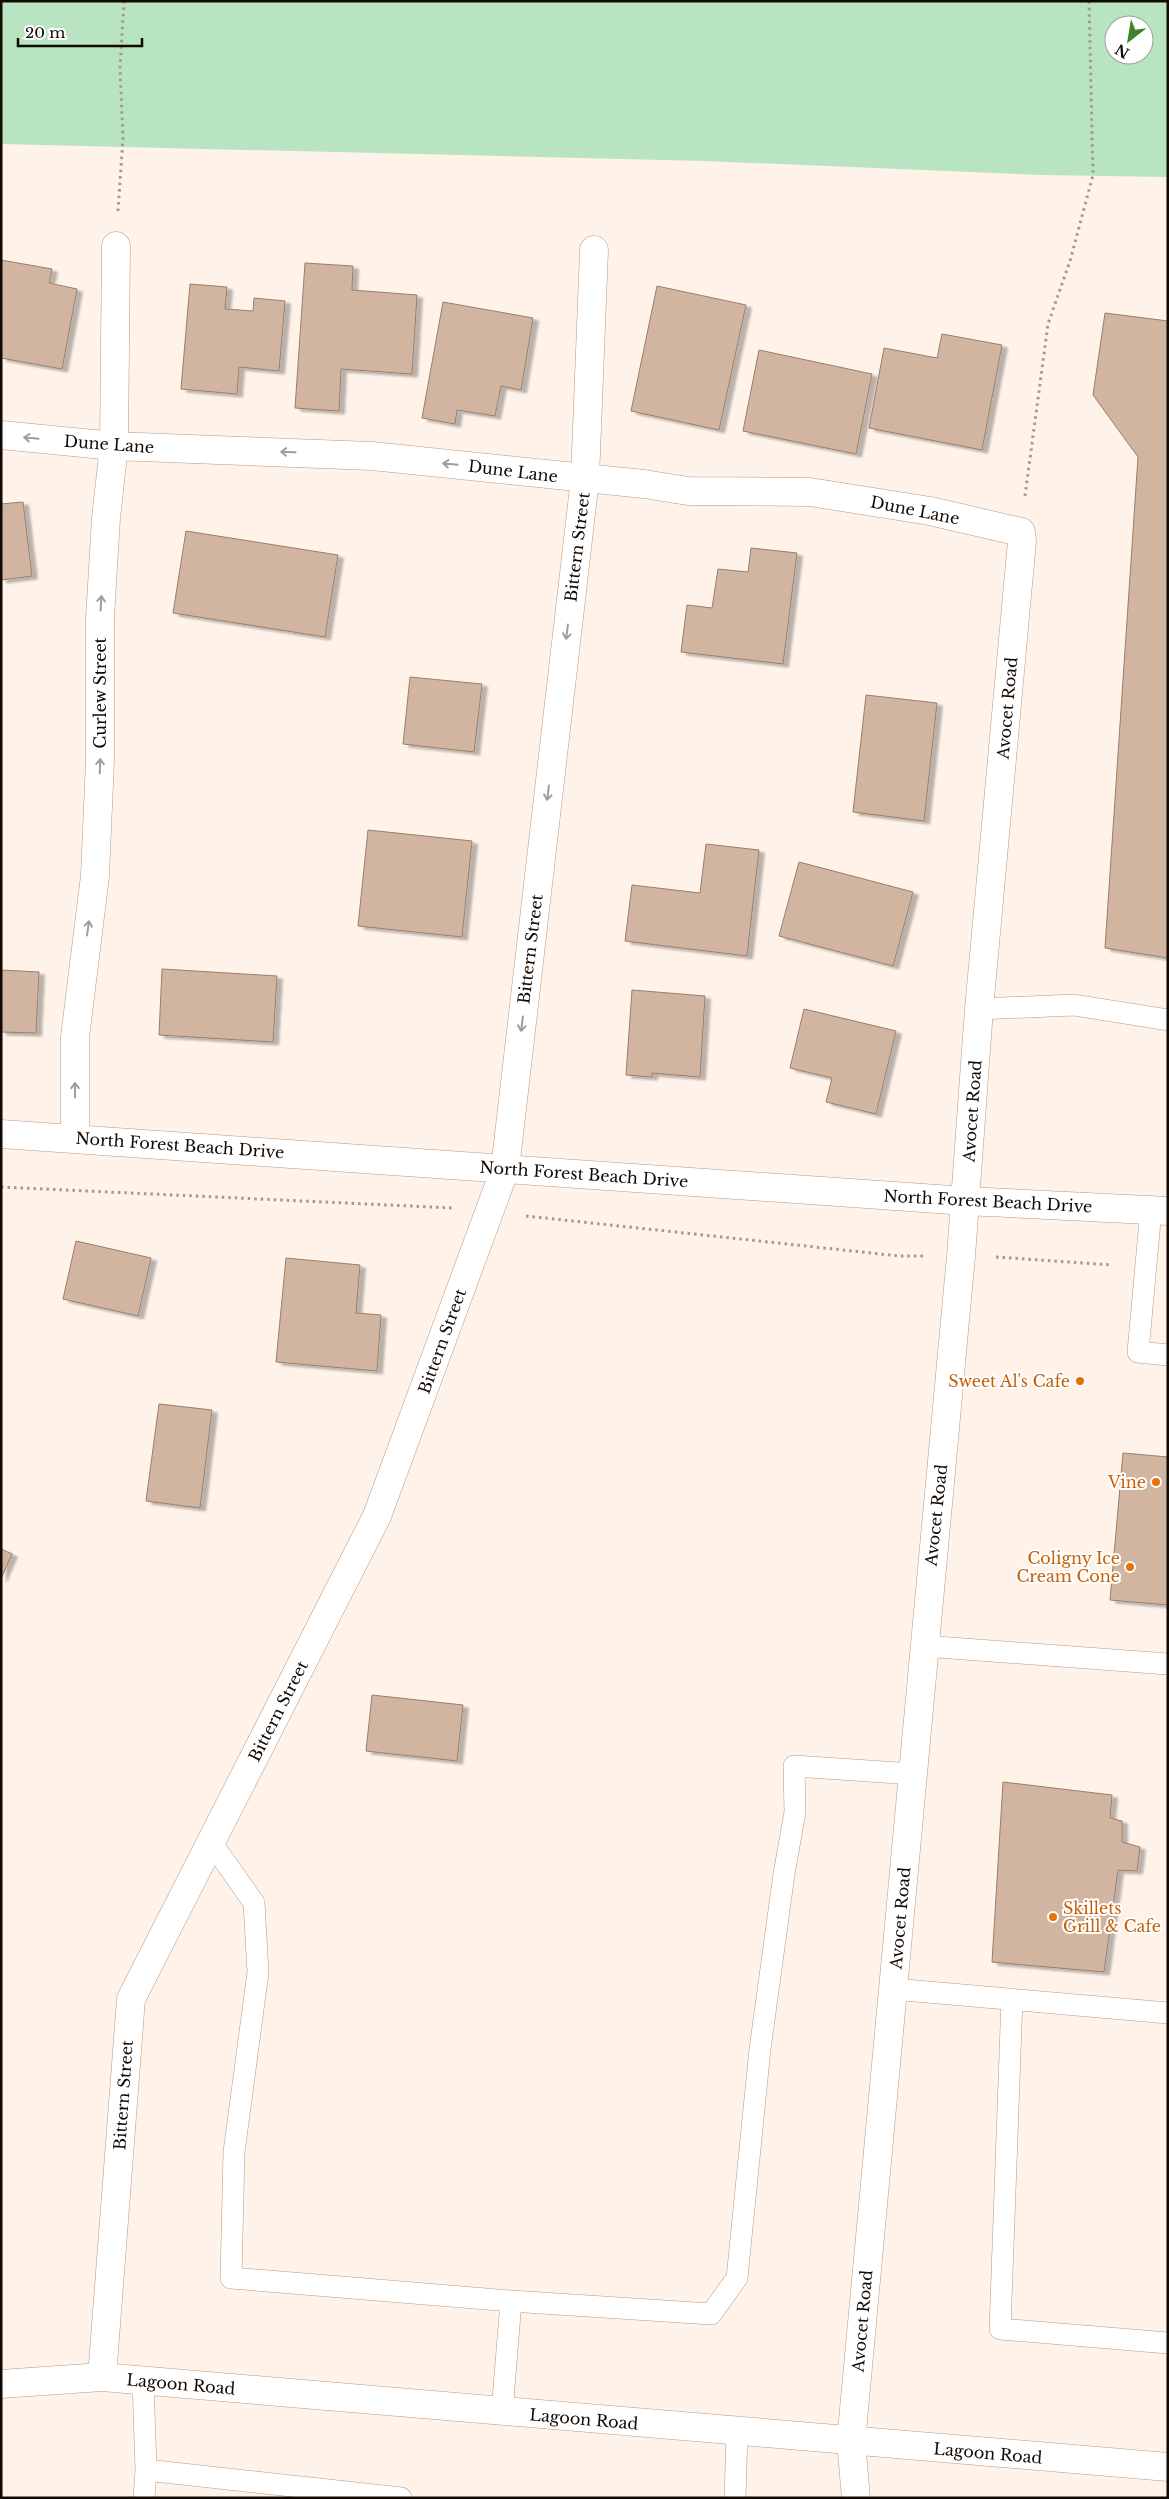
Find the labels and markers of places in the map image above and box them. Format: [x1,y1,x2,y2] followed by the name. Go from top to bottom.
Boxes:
[948,1371,1070,1391] place label: Sweet Al's Cafe
[1074,1375,1086,1387] marker: Sweet Al's Cafe
[1107,1472,1146,1492] place label: Vine
[1150,1476,1162,1488] marker: Vine
[1016,1548,1120,1586] place label: Coligny Ice Cream Cone
[1124,1561,1136,1573] marker: Coligny Ice Cream Cone
[1063,1898,1161,1936] place label: Skillets Grill & Cafe
[1047,1911,1059,1923] marker: Skillets Grill & Cafe

